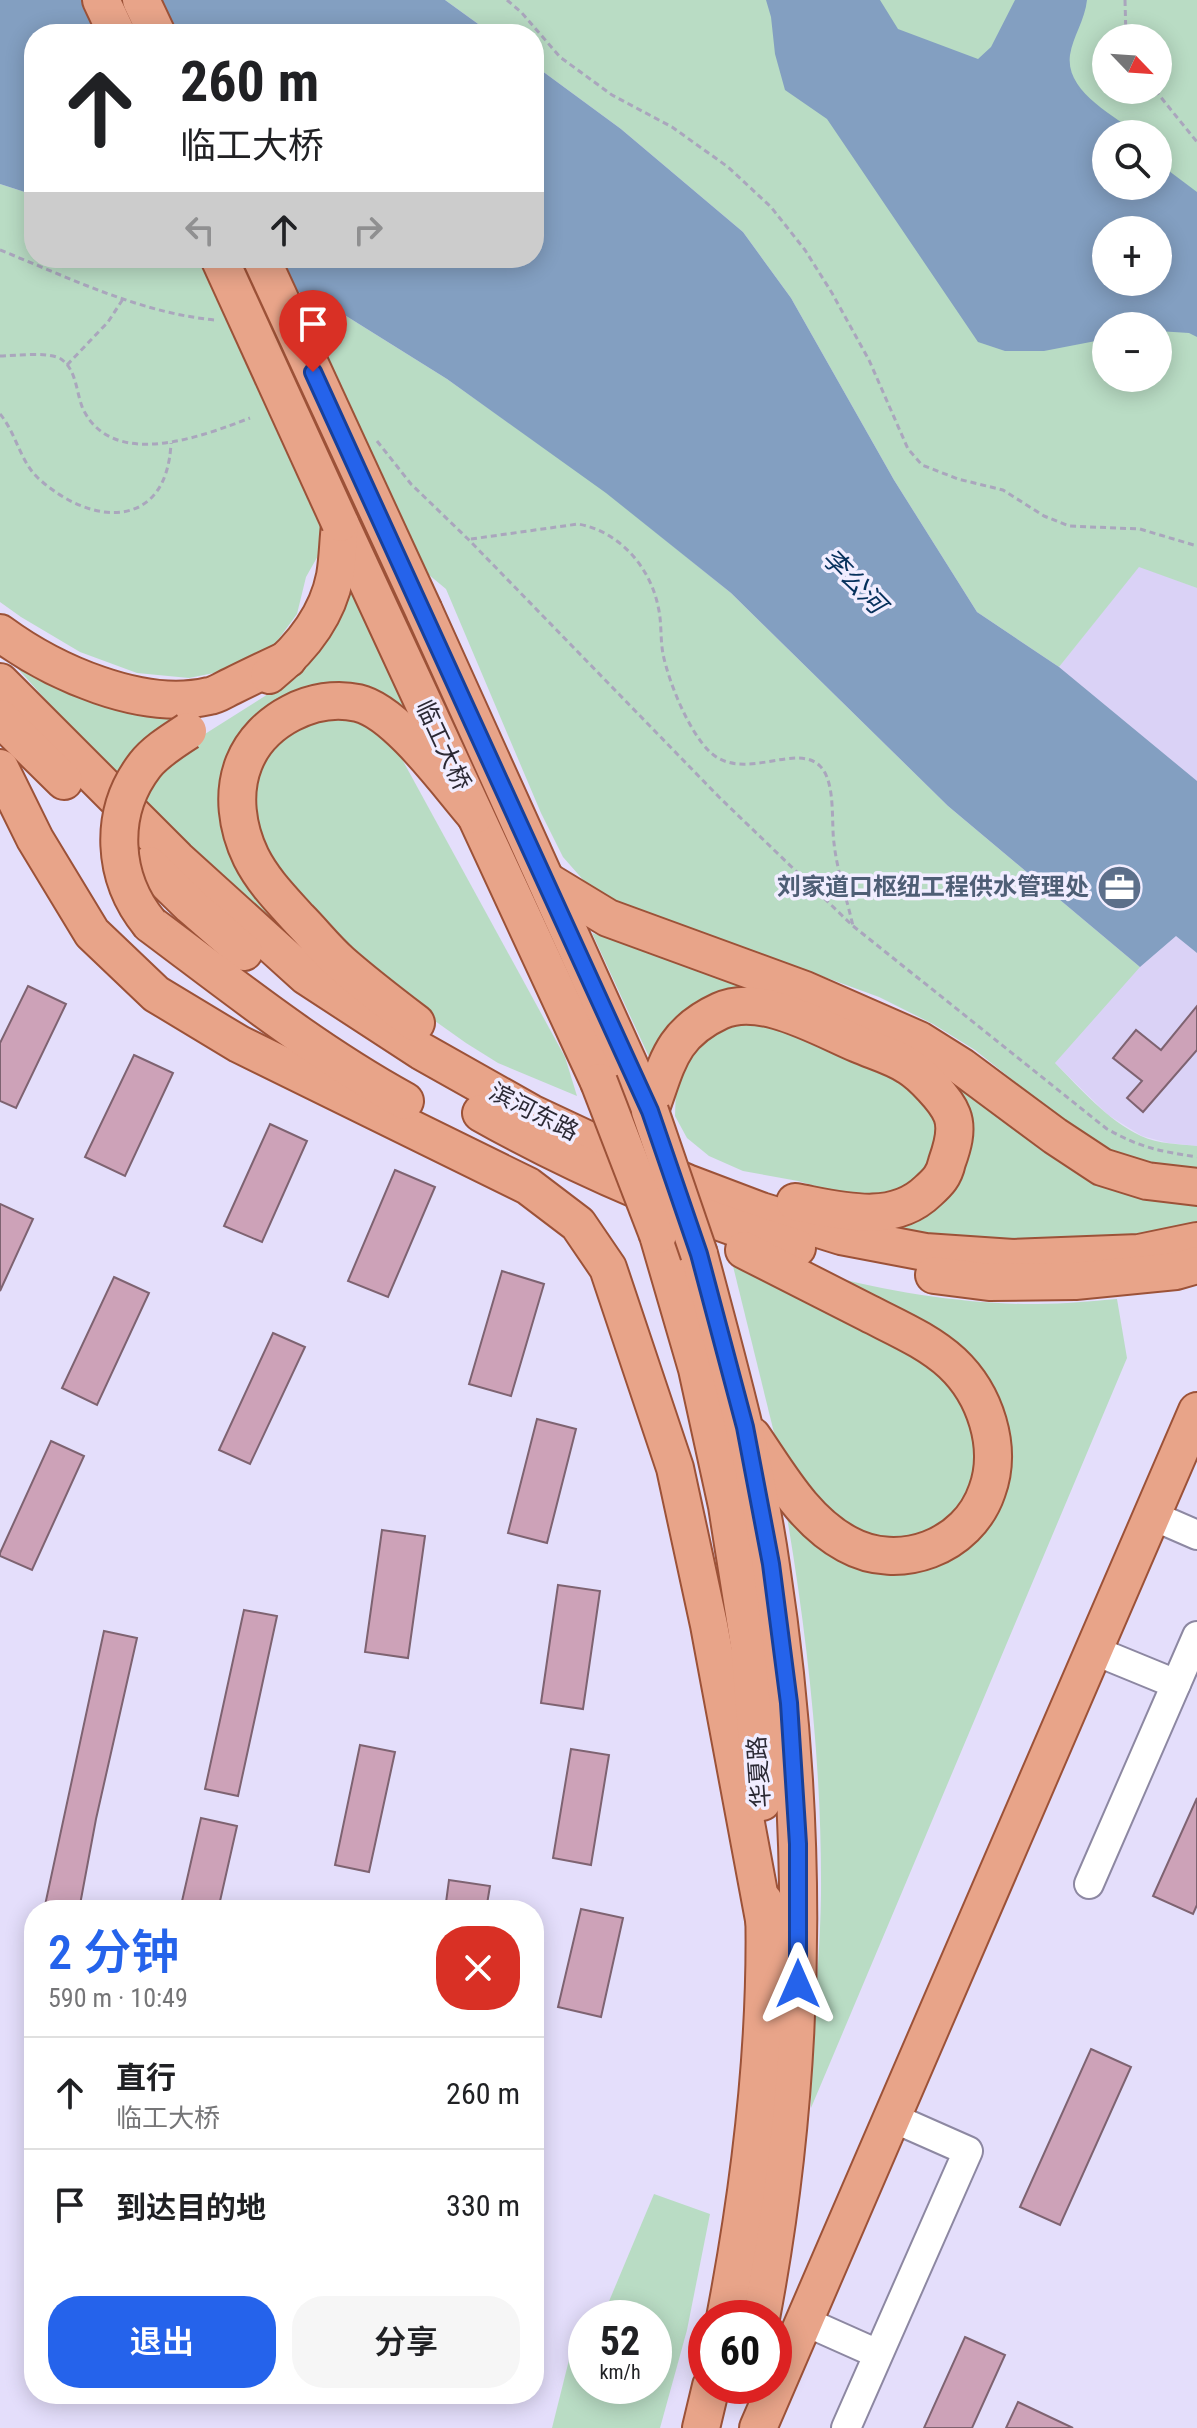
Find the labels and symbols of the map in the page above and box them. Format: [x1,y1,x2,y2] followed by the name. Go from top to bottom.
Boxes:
[1092,24,1172,104] north arrow
[279,290,347,372] pin
[816,543,895,623] water label: 李公河
[410,696,476,794] street label: 临工大桥
[1096,863,1144,911] office icon: 刘家道口枢纽工程供水管理处
[777,873,1089,901] place label: 刘家道口枢纽工程供水管理处
[485,1078,583,1146] street label: 滨河东路
[743,1735,775,1809] street label: 华夏路
[756,1942,840,2026] position arrow
[688,2300,792,2404] speed limit sign: 60

